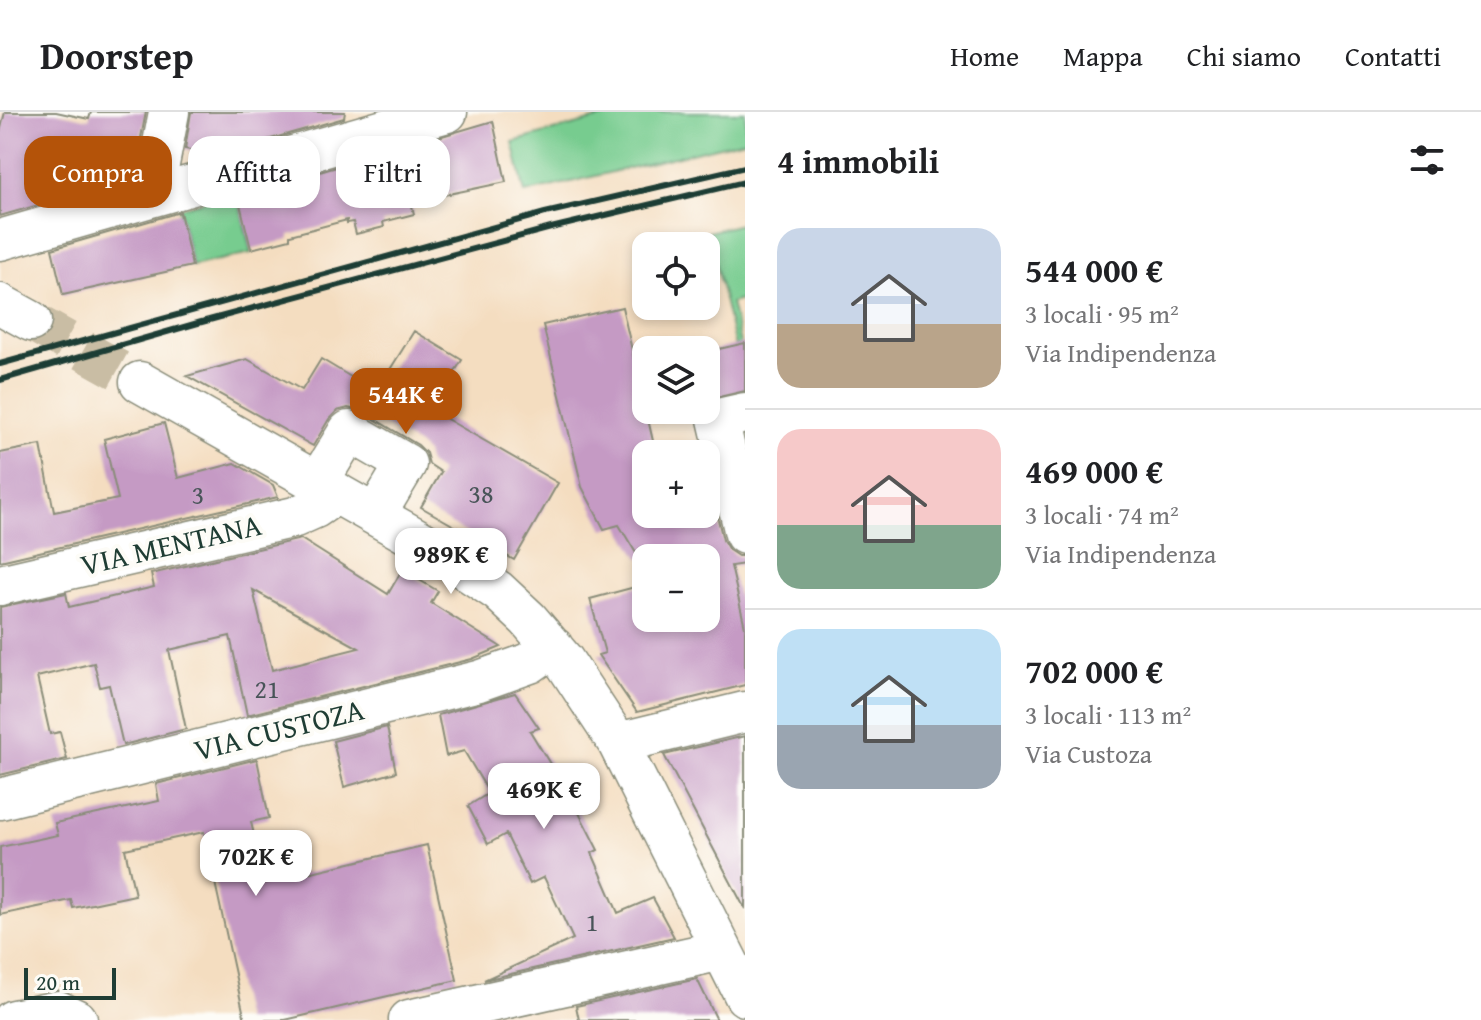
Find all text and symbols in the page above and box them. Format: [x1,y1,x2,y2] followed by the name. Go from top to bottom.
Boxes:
[40,27,194,83] text: Doorstep
[950,35,1019,76] text: Home
[1063,35,1143,76] text: Mappa
[1187,35,1301,76] text: Chi siamo
[1345,35,1441,76] text: Contatti
[24,136,172,208] chip: Compra
[188,136,320,208] chip: Affitta
[336,136,450,208] chip: Filtri
[777,136,939,185] text: 4 immobili
[1405,138,1449,182] icon: filters
[632,232,720,632] map controls
[632,232,720,320] button: locate
[1025,245,1163,294] text: 544 000 €
[841,260,937,356] icon: home
[1025,294,1179,333] text: 3 locali · 95 m²
[1025,333,1216,372] text: Via Indipendenza
[632,336,720,424] button: layers
[341,368,471,436] pin: 544K €
[368,374,444,413] text: 544K €
[632,440,720,528] button: +
[1025,446,1163,495] text: 469 000 €
[841,461,937,557] icon: home
[468,474,494,513] house number: 38
[192,475,204,514] house number: 3
[1025,495,1179,534] text: 3 locali · 74 m²
[76,502,265,586] street label: VIA MENTANA
[386,528,516,596] pin: 989K €
[413,534,489,573] text: 989K €
[1025,534,1216,573] text: Via Indipendenza
[632,544,720,632] button: −
[1025,646,1163,695] text: 702 000 €
[841,661,937,757] icon: home
[254,669,280,708] house number: 21
[189,687,368,771] street label: VIA CUSTOZA
[1025,695,1191,734] text: 3 locali · 113 m²
[1025,734,1152,773] text: Via Custoza
[479,763,609,831] pin: 469K €
[506,769,582,808] text: 469K €
[191,830,321,898] pin: 702K €
[218,836,294,875] text: 702K €
[586,902,598,941] house number: 1
[24,964,116,1000] scale bar
[36,966,80,998] text: 20 m

